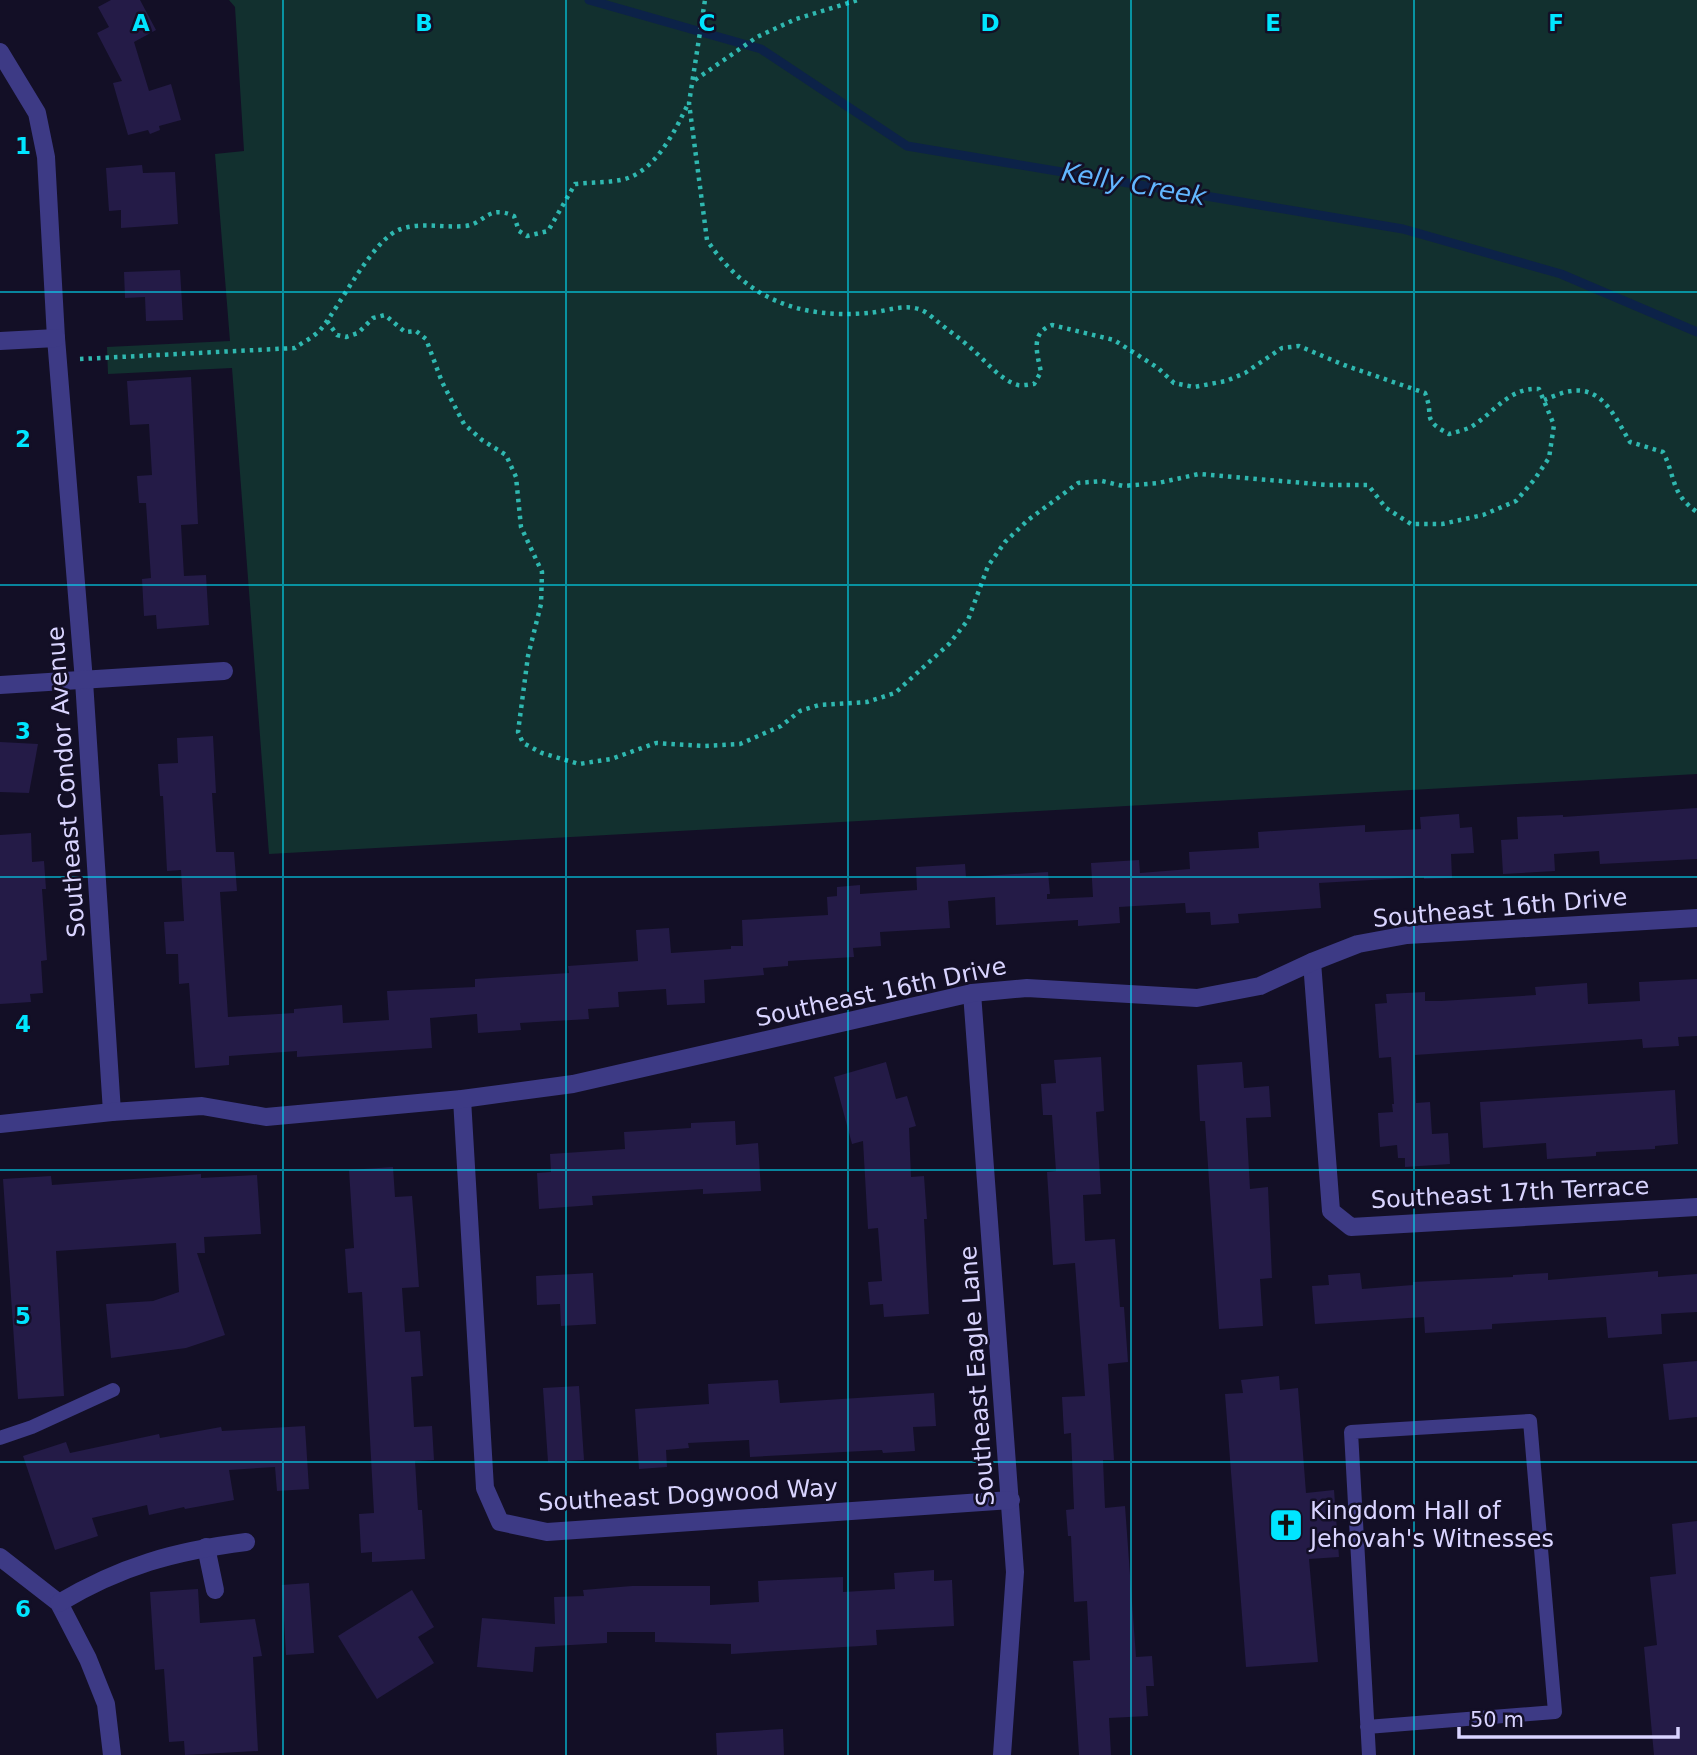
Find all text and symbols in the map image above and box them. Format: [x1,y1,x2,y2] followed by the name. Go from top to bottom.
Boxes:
[132,10,150,36] text: A
[415,10,433,36] text: B
[699,10,715,36] text: C
[980,10,1000,36] text: D
[1265,10,1281,36] text: E
[1548,10,1564,36] text: F
[15,133,31,159] text: 1
[1059,157,1209,212] water label: Kelly Creek
[15,426,31,452] text: 2
[41,625,91,939] street label: Southeast Condor Avenue
[15,718,31,744] text: 3
[1371,883,1629,933] street label: Southeast 16th Drive
[753,952,1009,1032] street label: Southeast 16th Drive
[15,1011,31,1037] text: 4
[1370,1172,1650,1214] street label: Southeast 17th Terrace
[954,1245,1000,1507] street label: Southeast Eagle Lane
[15,1303,31,1329] text: 5
[537,1473,839,1517] street label: Southeast Dogwood Way
[1308,1497,1554,1553] place label: Kingdom Hall of Jehovah's Witnesses
[1267,1506,1305,1544] church icon: Kingdom Hall of Jehovah's Witnesses
[15,1596,31,1622] text: 6
[1459,1696,1678,1740] scale bar
[1470,1708,1524,1732] text: 50 m

